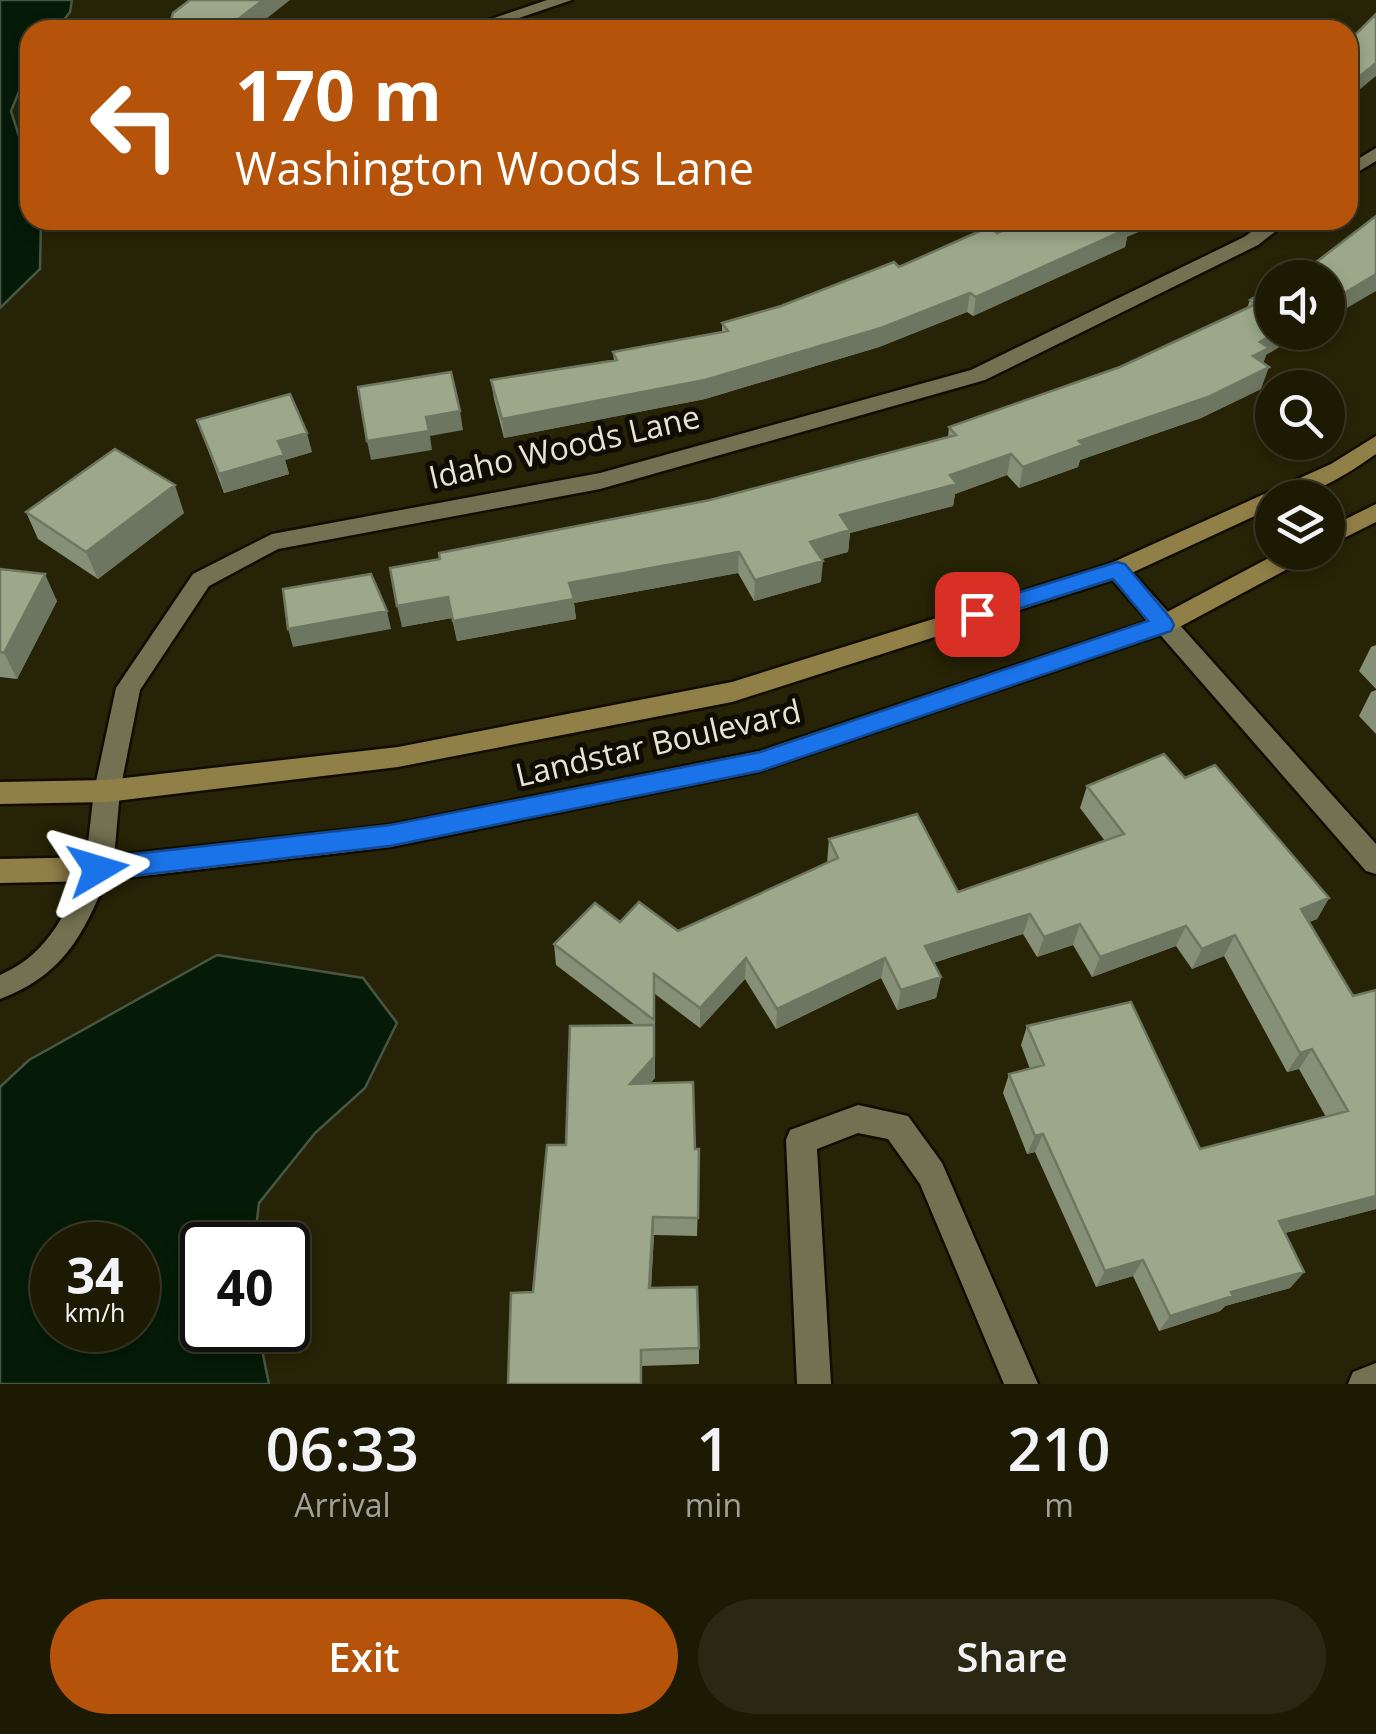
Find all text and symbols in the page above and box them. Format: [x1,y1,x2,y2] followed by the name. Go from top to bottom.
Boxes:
[235,46,442,142] text: 170 m
[70,60,200,190] icon: left
[235,137,754,198] text: Washington Woods Lane
[1255,260,1345,570] map controls
[1255,260,1345,350] button: sound
[1255,370,1345,460] button: search
[424,394,704,498] street label: Idaho Woods Lane
[1255,480,1345,570] button: layers
[935,572,1020,657] pin
[950,587,1005,642] icon: arrive
[511,688,805,796] street label: Landstar Boulevard
[46,817,150,921] position arrow
[180,1222,310,1352] speed limit sign: 40
[66,1241,124,1309] text: 34
[65,1295,125,1329] text: km/h
[266,1407,419,1489] text: 06:33
[696,1407,731,1489] text: 1
[1008,1407,1110,1489] text: 210
[294,1483,391,1526] text: Arrival
[685,1483,742,1526] text: min
[1044,1483,1074,1526] text: m
[50,1599,678,1714] button: Exit
[698,1599,1326,1714] button: Share

